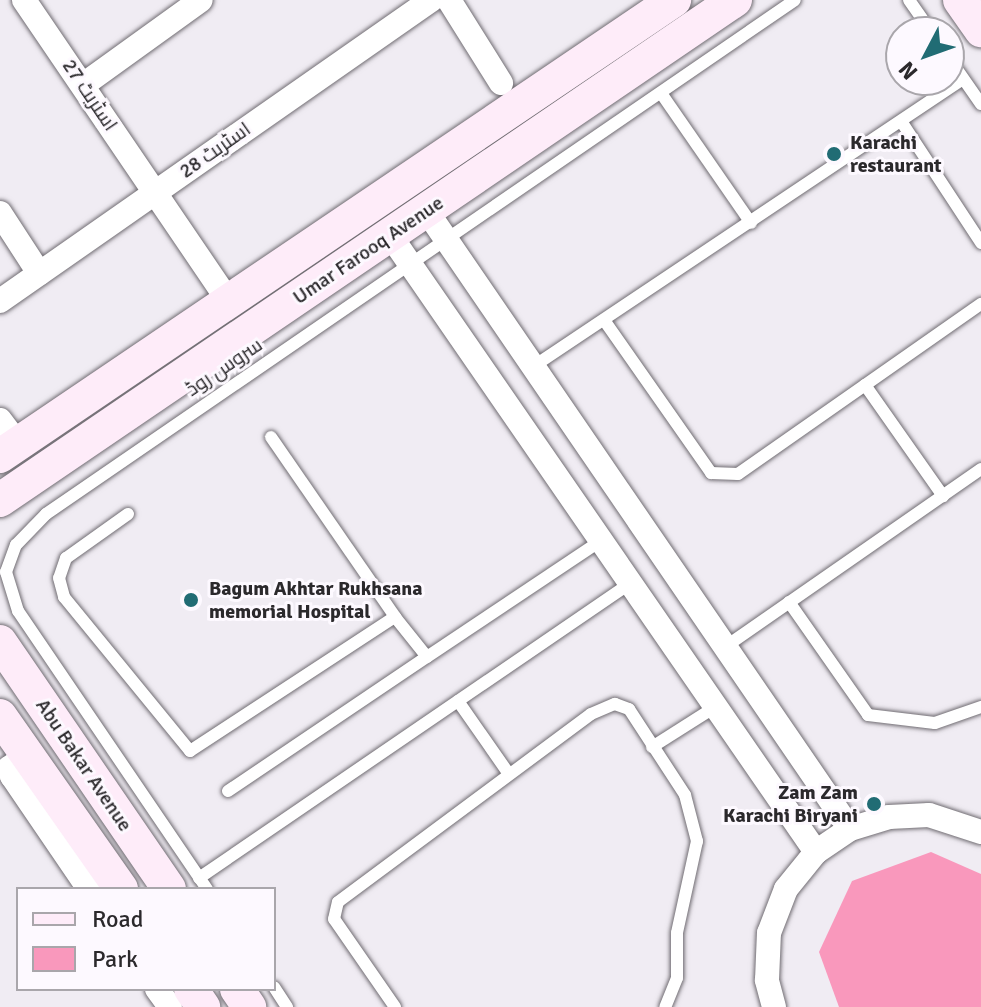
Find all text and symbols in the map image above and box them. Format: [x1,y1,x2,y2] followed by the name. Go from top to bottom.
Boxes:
[885,16,965,96] north arrow
[57,55,123,135] street label: اسٹریٹ 27
[893,56,923,85] text: N
[175,117,255,183] street label: اسٹریٹ 28
[850,130,942,177] place label: Karachi restaurant
[825,145,843,163] marker: Karachi restaurant
[288,191,448,309] street label: Umar Farooq Avenue
[181,333,267,401] street label: سروس روڈ
[209,576,422,623] place label: Bagum Akhtar Rukhsana memorial Hospital
[180,589,202,611] marker: Bagum Akhtar Rukhsana memorial Hospital
[31,694,137,836] street label: Abu Bakar Avenue
[723,780,858,827] place label: Zam Zam Karachi Biryani
[865,795,883,813] marker: Zam Zam Karachi Biryani
[16,887,276,991] legend
[92,904,143,934] text: Road
[92,944,138,974] text: Park

